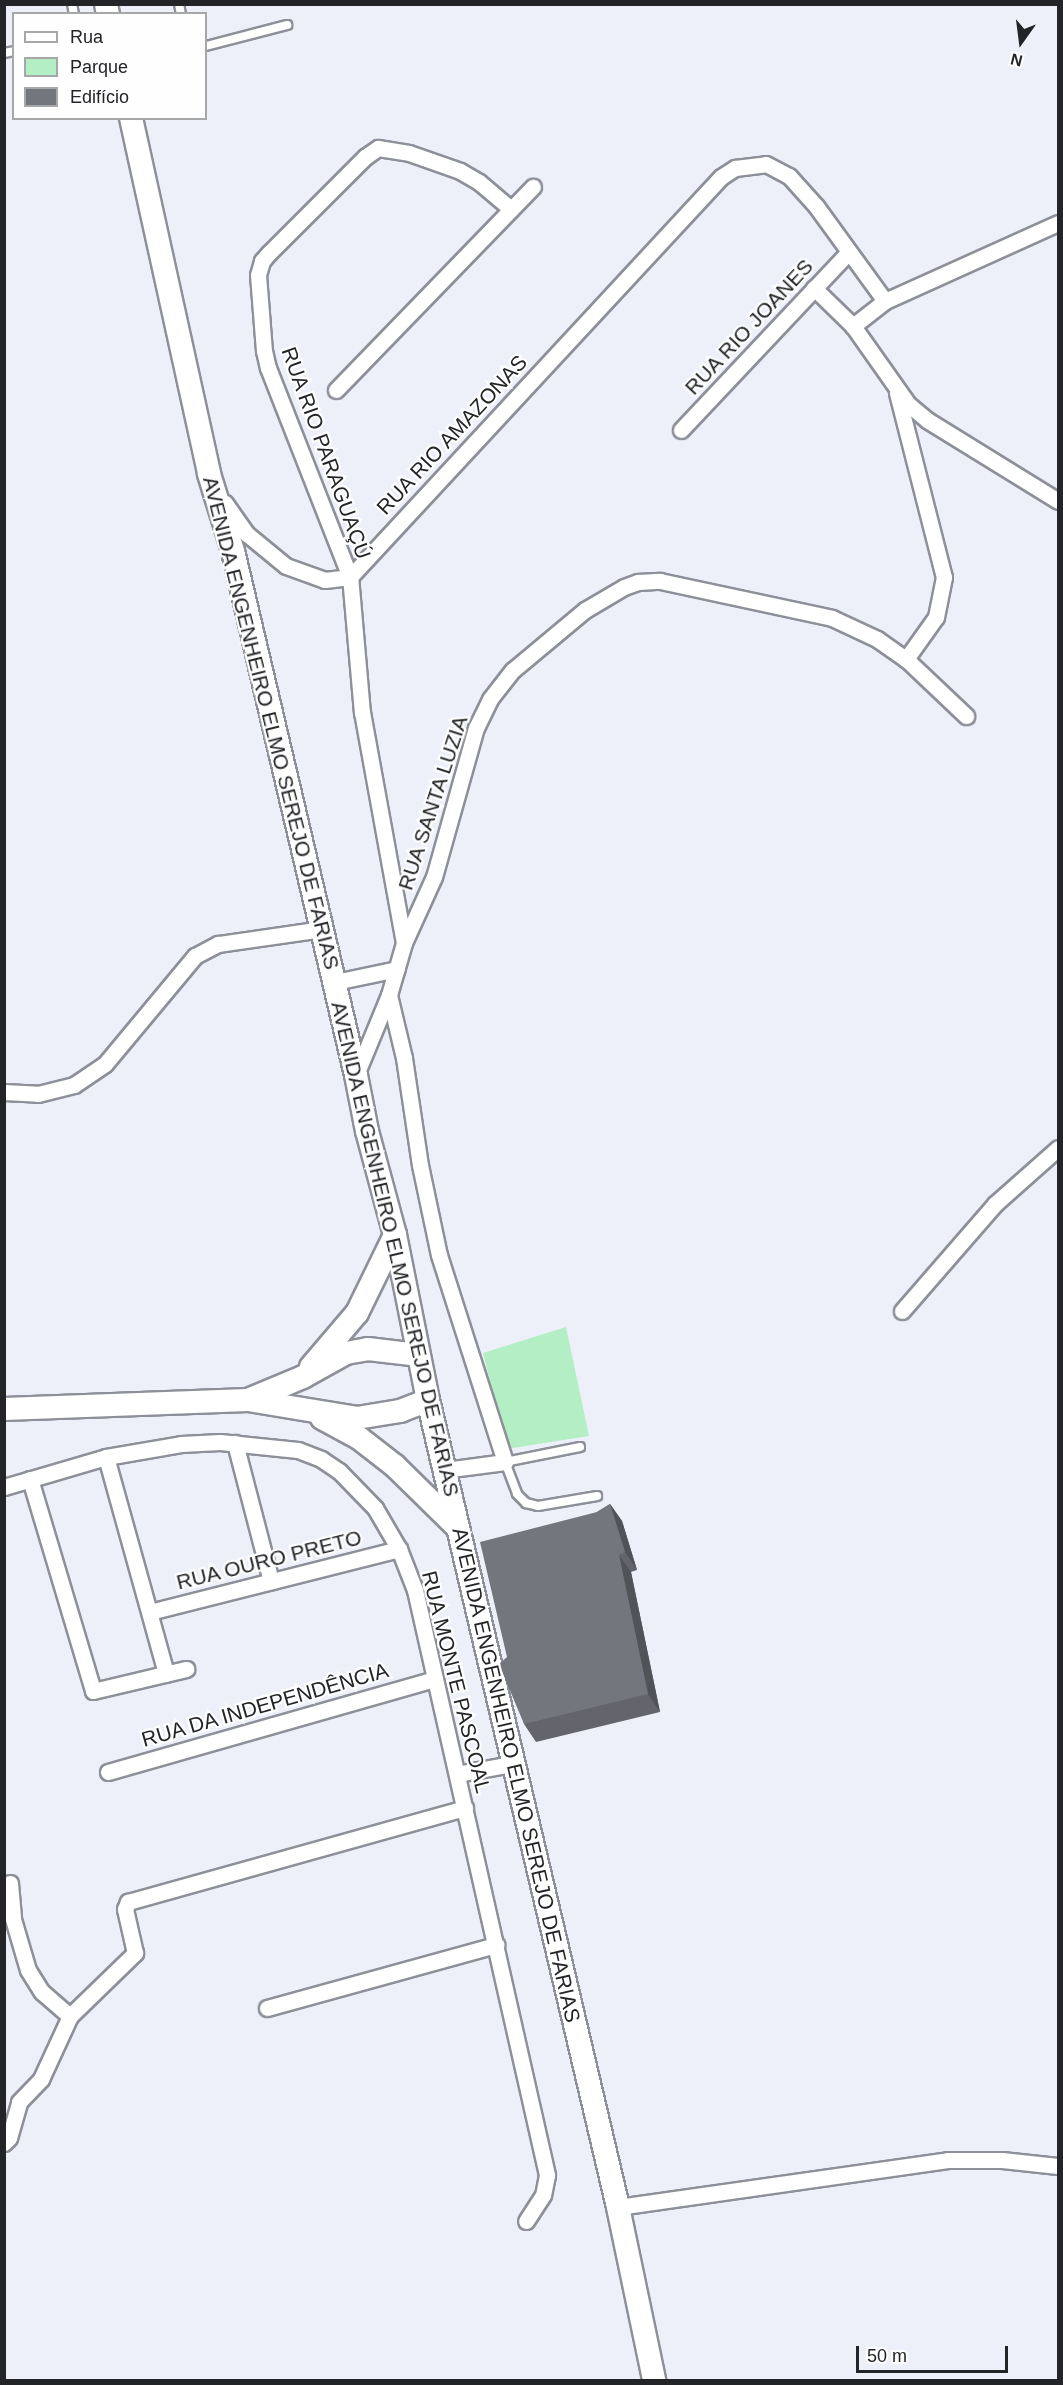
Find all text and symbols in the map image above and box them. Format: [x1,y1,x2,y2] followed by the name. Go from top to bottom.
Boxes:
[12,12,207,120] legend
[991,12,1051,72] north arrow
[70,27,103,47] text: Rua
[1009,50,1024,70] text: N
[70,57,128,77] text: Parque
[70,87,129,107] text: Edifício
[679,254,819,400] street label: RUA RIO JOANES
[276,343,376,563] street label: RUA RIO PARAGUAÇÚ
[371,349,533,521] street label: RUA RIO AMAZONAS
[197,473,345,973] street label: AVENIDA ENGENHEIRO ELMO SEREJO DE FARIAS
[393,712,473,894] street label: RUA SANTA LUZIA
[326,998,464,1500] street label: AVENIDA ENGENHEIRO ELMO SEREJO DE FARIAS
[447,1524,585,2026] street label: AVENIDA ENGENHEIRO ELMO SEREJO DE FARIAS
[173,1525,365,1595] street label: RUA OURO PRETO
[416,1568,496,1796] street label: RUA MONTE PASCOAL
[138,1657,392,1753] street label: RUA DA INDEPENDÊNCIA
[859,2334,1010,2372] scale bar
[867,2346,907,2366] text: 50 m

